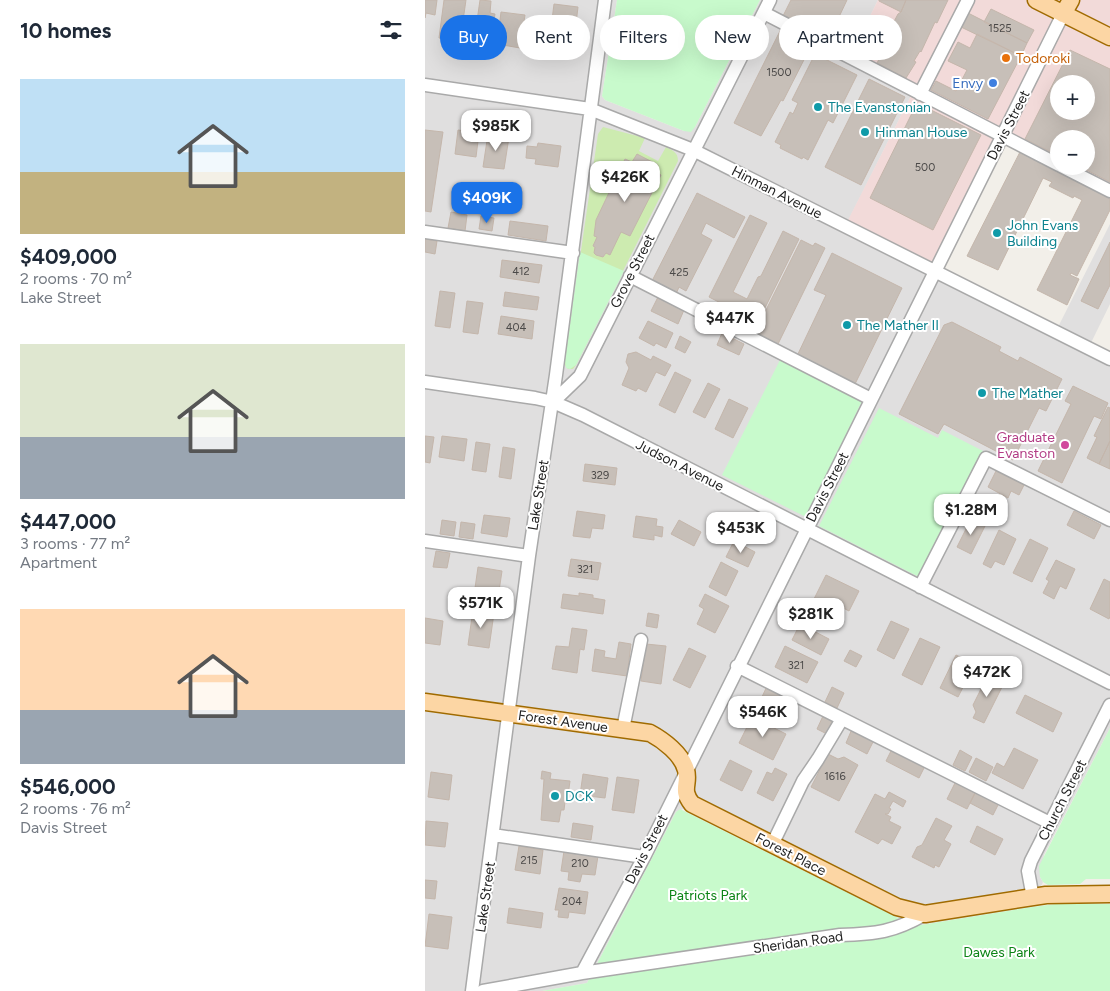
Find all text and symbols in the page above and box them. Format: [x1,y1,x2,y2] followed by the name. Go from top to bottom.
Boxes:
[440,15,507,60] chip: Buy
[517,15,590,60] chip: Rent
[600,15,685,60] chip: Filters
[695,15,769,60] chip: New
[779,15,902,60] chip: Apartment
[377,16,405,44] icon: filters
[20,18,111,43] text: 10 homes
[988,22,1012,35] house number: 1525
[1016,50,1070,67] place label: Todoroki
[1000,52,1012,64] marker: Todoroki
[767,66,791,79] house number: 1500
[952,75,984,92] place label: Envy
[1050,75,1095,175] map controls
[1050,75,1095,120] button: +
[987,77,999,89] marker: Envy
[984,87,1033,163] street label: Davis Street
[828,99,931,116] place label: The Evanstonian
[812,101,824,113] marker: The Evanstonian
[461,110,531,152] pin: $985K
[168,111,258,201] icon: home
[472,116,520,135] text: $985K
[875,124,968,141] place label: Hinman House
[859,126,871,138] marker: Hinman House
[1050,130,1095,175] button: −
[590,160,660,203] pin: $426K
[915,161,935,174] house number: 500
[729,162,825,223] street label: Hinman Avenue
[601,167,649,186] text: $426K
[452,182,522,224] pin: $409K
[462,188,512,207] text: $409K
[1007,217,1078,250] place label: John Evans Building
[991,227,1003,239] marker: John Evans Building
[607,231,658,311] street label: Grove Street
[20,244,117,269] text: $409,000
[512,265,530,278] house number: 412
[669,266,689,279] house number: 425
[20,269,132,288] text: 2 rooms · 70 m²
[20,288,102,307] text: Lake Street
[695,302,765,344] pin: $447K
[706,308,754,327] text: $447K
[857,317,939,334] place label: The Mather II
[841,319,853,331] marker: The Mather II
[506,321,527,334] house number: 404
[168,376,258,466] icon: home
[992,385,1063,402] place label: The Mather
[976,387,988,399] marker: The Mather
[996,429,1055,462] place label: Graduate Evanston
[633,436,727,495] street label: Judson Avenue
[1059,439,1071,451] marker: Graduate Evanston
[803,449,852,525] street label: Davis Street
[525,459,552,532] street label: Lake Street
[591,469,609,482] house number: 329
[930,494,1012,536] pin: $1.28M
[945,500,997,519] text: $1.28M
[20,509,116,534] text: $447,000
[706,512,776,554] pin: $453K
[717,518,765,537] text: $453K
[20,534,130,553] text: 3 rooms · 77 m²
[20,553,97,572] text: Apartment
[577,563,593,576] house number: 321
[446,586,516,629] pin: $571K
[459,593,503,612] text: $571K
[776,598,846,640] pin: $281K
[788,604,834,623] text: $281K
[168,641,258,731] icon: home
[952,656,1022,698] pin: $472K
[788,659,804,672] house number: 321
[963,662,1011,681] text: $472K
[728,696,798,738] pin: $546K
[739,702,787,721] text: $546K
[517,707,609,736] street label: Forest Avenue
[1035,757,1090,844] street label: Church Street
[824,770,846,783] house number: 1616
[20,774,116,799] text: $546,000
[565,788,594,805] place label: DCK
[549,790,561,802] marker: DCK
[20,799,131,818] text: 2 rooms · 76 m²
[622,811,671,887] street label: Davis Street
[20,818,107,837] text: Davis Street
[753,829,829,880] street label: Forest Place
[520,854,538,867] house number: 215
[571,857,589,870] house number: 210
[472,861,499,934] street label: Lake Street
[669,887,747,904] park label: Patriots Park
[562,895,582,908] house number: 204
[752,928,844,957] street label: Sheridan Road
[963,944,1035,961] park label: Dawes Park

